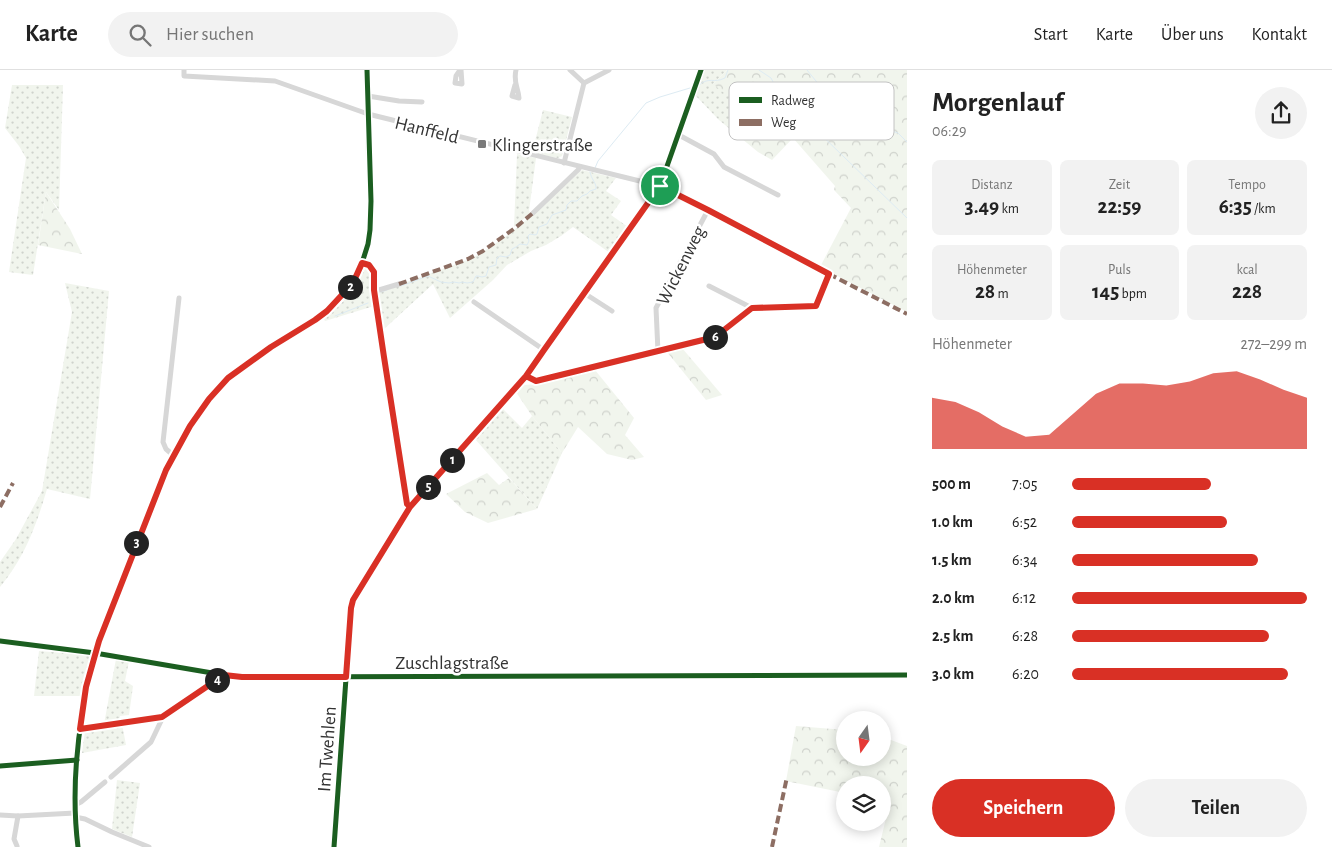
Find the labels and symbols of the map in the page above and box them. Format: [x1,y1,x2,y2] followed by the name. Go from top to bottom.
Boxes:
[729,82,894,140] legend
[771,94,815,108] text: Radweg
[393,113,461,148] street label: Hanffeld
[771,116,796,130] text: Weg
[492,136,593,155] place label: Klingerstraße
[476,138,488,150] marker: Klingerstraße
[639,165,681,207] pin
[653,222,710,308] street label: Wickenweg
[338,274,362,300] pin: 2
[702,324,728,350] pin: 6
[440,448,464,472] pin: 1
[416,474,440,500] pin: 5
[124,530,148,556] pin: 3
[395,654,509,673] street label: Zuschlagstraße
[204,668,230,692] pin: 4
[315,706,340,793] street label: Im Twehlen
[836,711,891,766] north arrow

